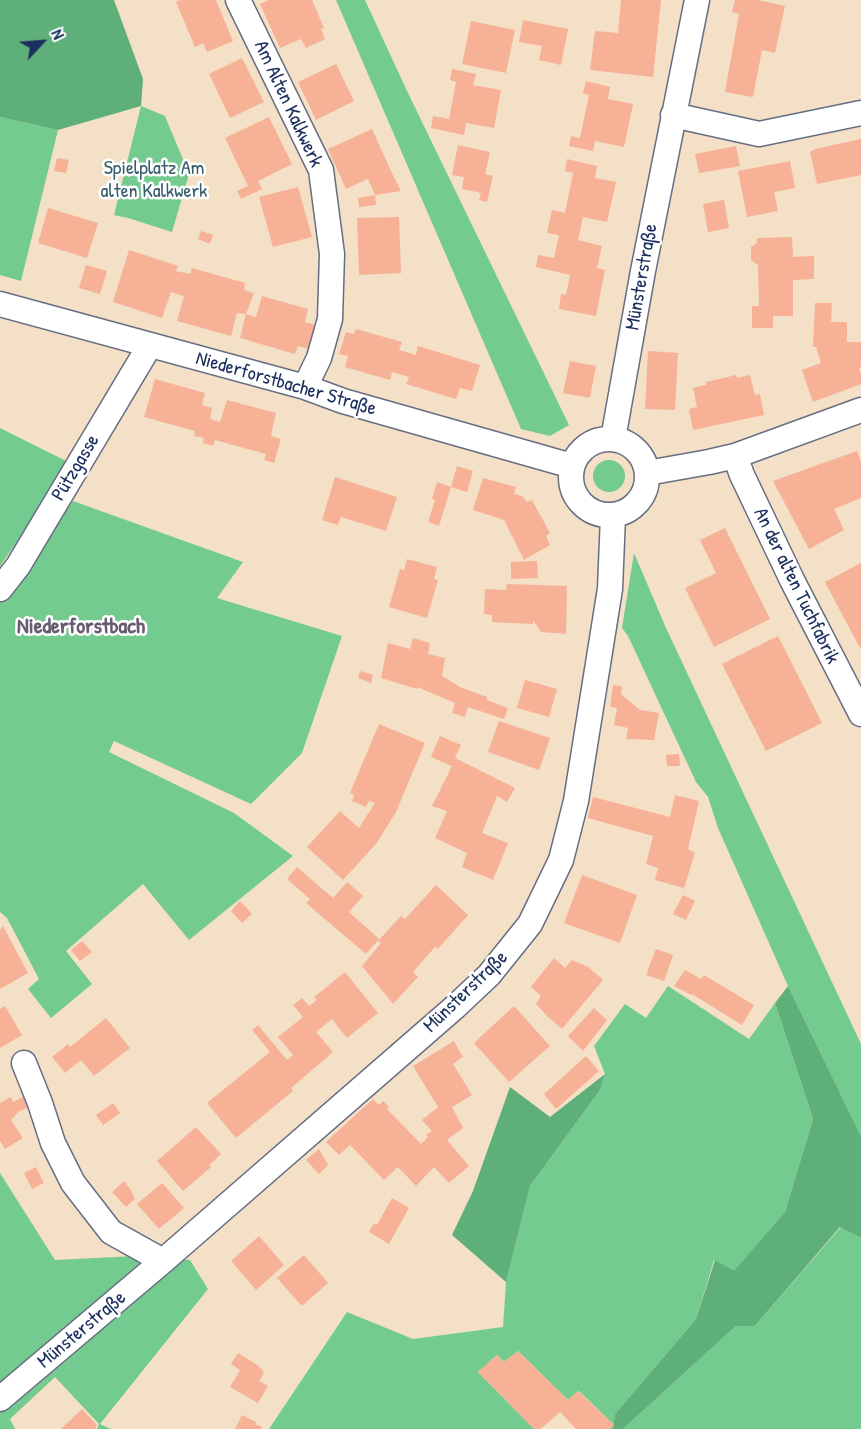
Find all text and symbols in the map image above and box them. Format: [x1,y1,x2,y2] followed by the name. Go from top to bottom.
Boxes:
[12,12,72,72] north arrow
[46,25,70,43] text: N
[248,37,328,171] street label: Am Alten Kalkwerk
[101,157,207,204] park label: Spielplatz Am alten Kalkwerk
[621,222,663,332] street label: Münsterstraße
[193,347,379,421] street label: Niederforstbacher Straße
[47,430,105,506] street label: Pützgasse
[748,504,844,668] street label: An der alten Tuchfabrik
[17,614,145,640] district label: Niederforstbach
[419,946,513,1038] street label: Münsterstraße
[33,1286,131,1374] street label: Münsterstraße

